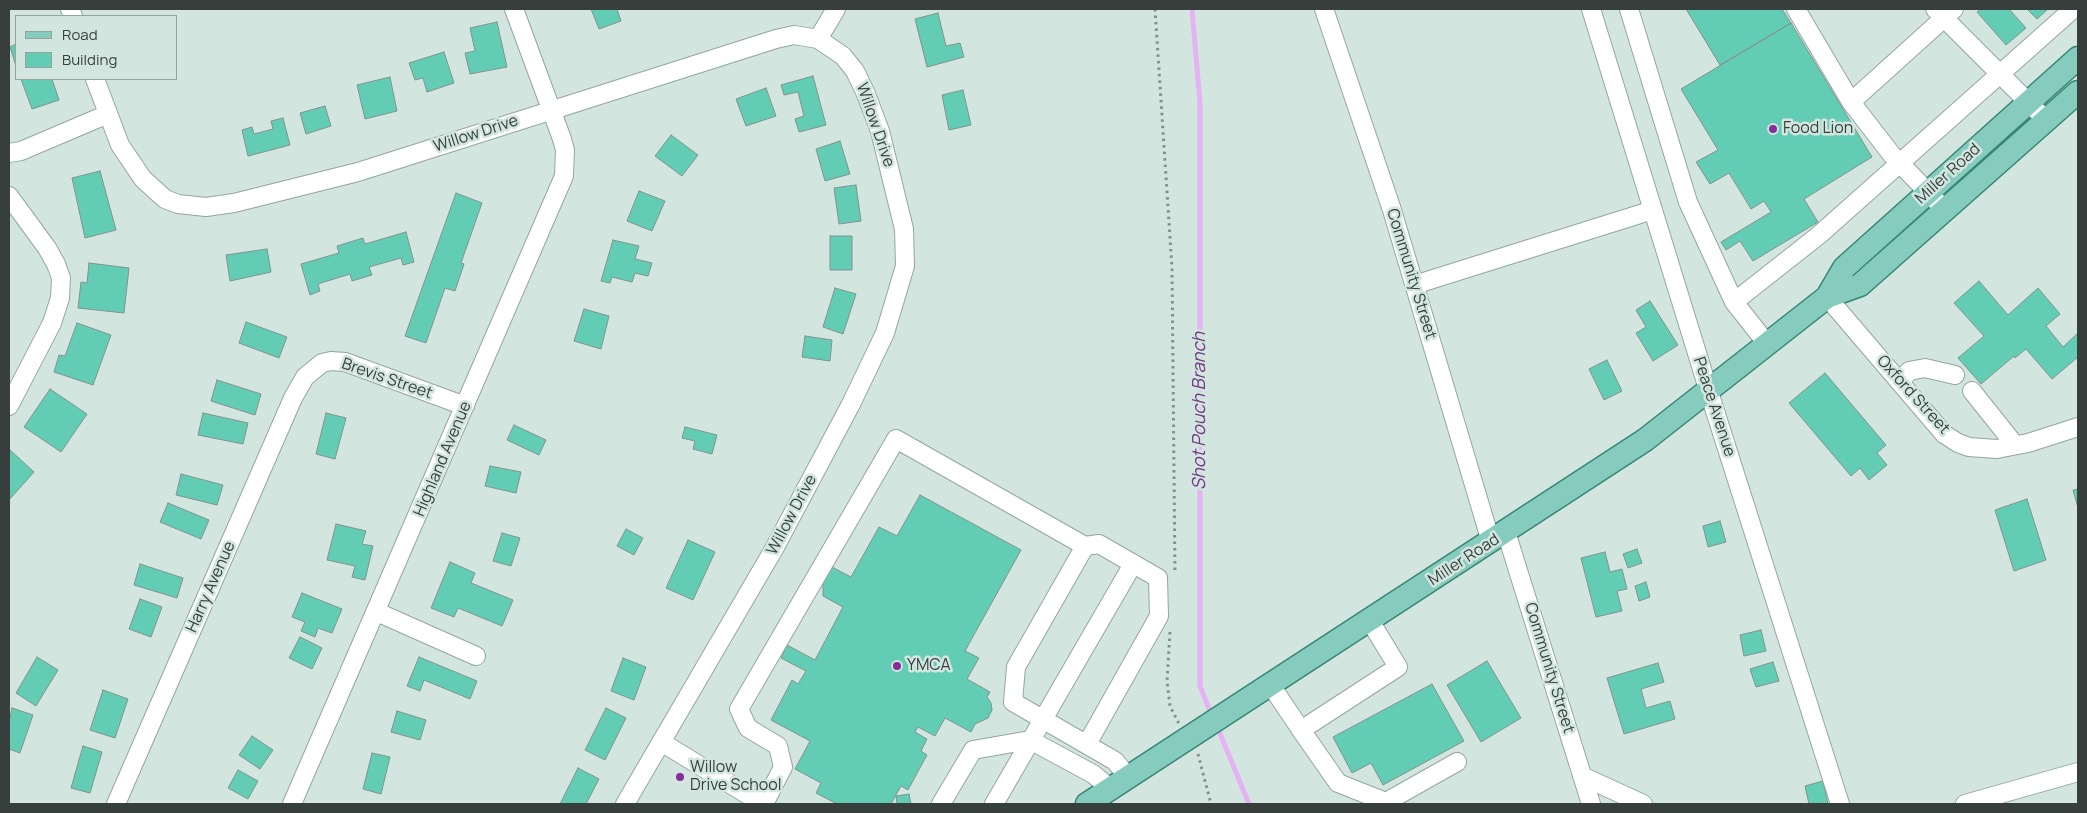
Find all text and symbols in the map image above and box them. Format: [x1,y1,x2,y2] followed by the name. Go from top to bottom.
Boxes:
[15,15,178,80] legend
[62,24,98,45] text: Road
[62,49,117,70] text: Building
[852,80,898,170] street label: Willow Drive
[431,111,521,157] street label: Willow Drive
[1783,119,1853,139] place label: Food Lion
[1767,123,1779,135] marker: Food Lion
[1912,140,1984,208] street label: Miller Road
[1382,206,1440,342] street label: Community Street
[1189,332,1211,490] water label: Shot Pouch Branch
[1872,351,1954,439] street label: Oxford Street
[339,354,435,404] street label: Brevis Street
[1689,355,1739,459] street label: Peace Avenue
[410,399,476,519] street label: Highland Avenue
[763,472,821,558] street label: Willow Drive
[1425,530,1503,590] street label: Miller Road
[182,538,240,636] street label: Harry Avenue
[1520,600,1578,736] street label: Community Street
[907,656,951,676] place label: YMCA
[891,660,903,672] marker: YMCA
[690,758,781,796] place label: Willow Drive School
[674,771,686,783] marker: Willow Drive School

